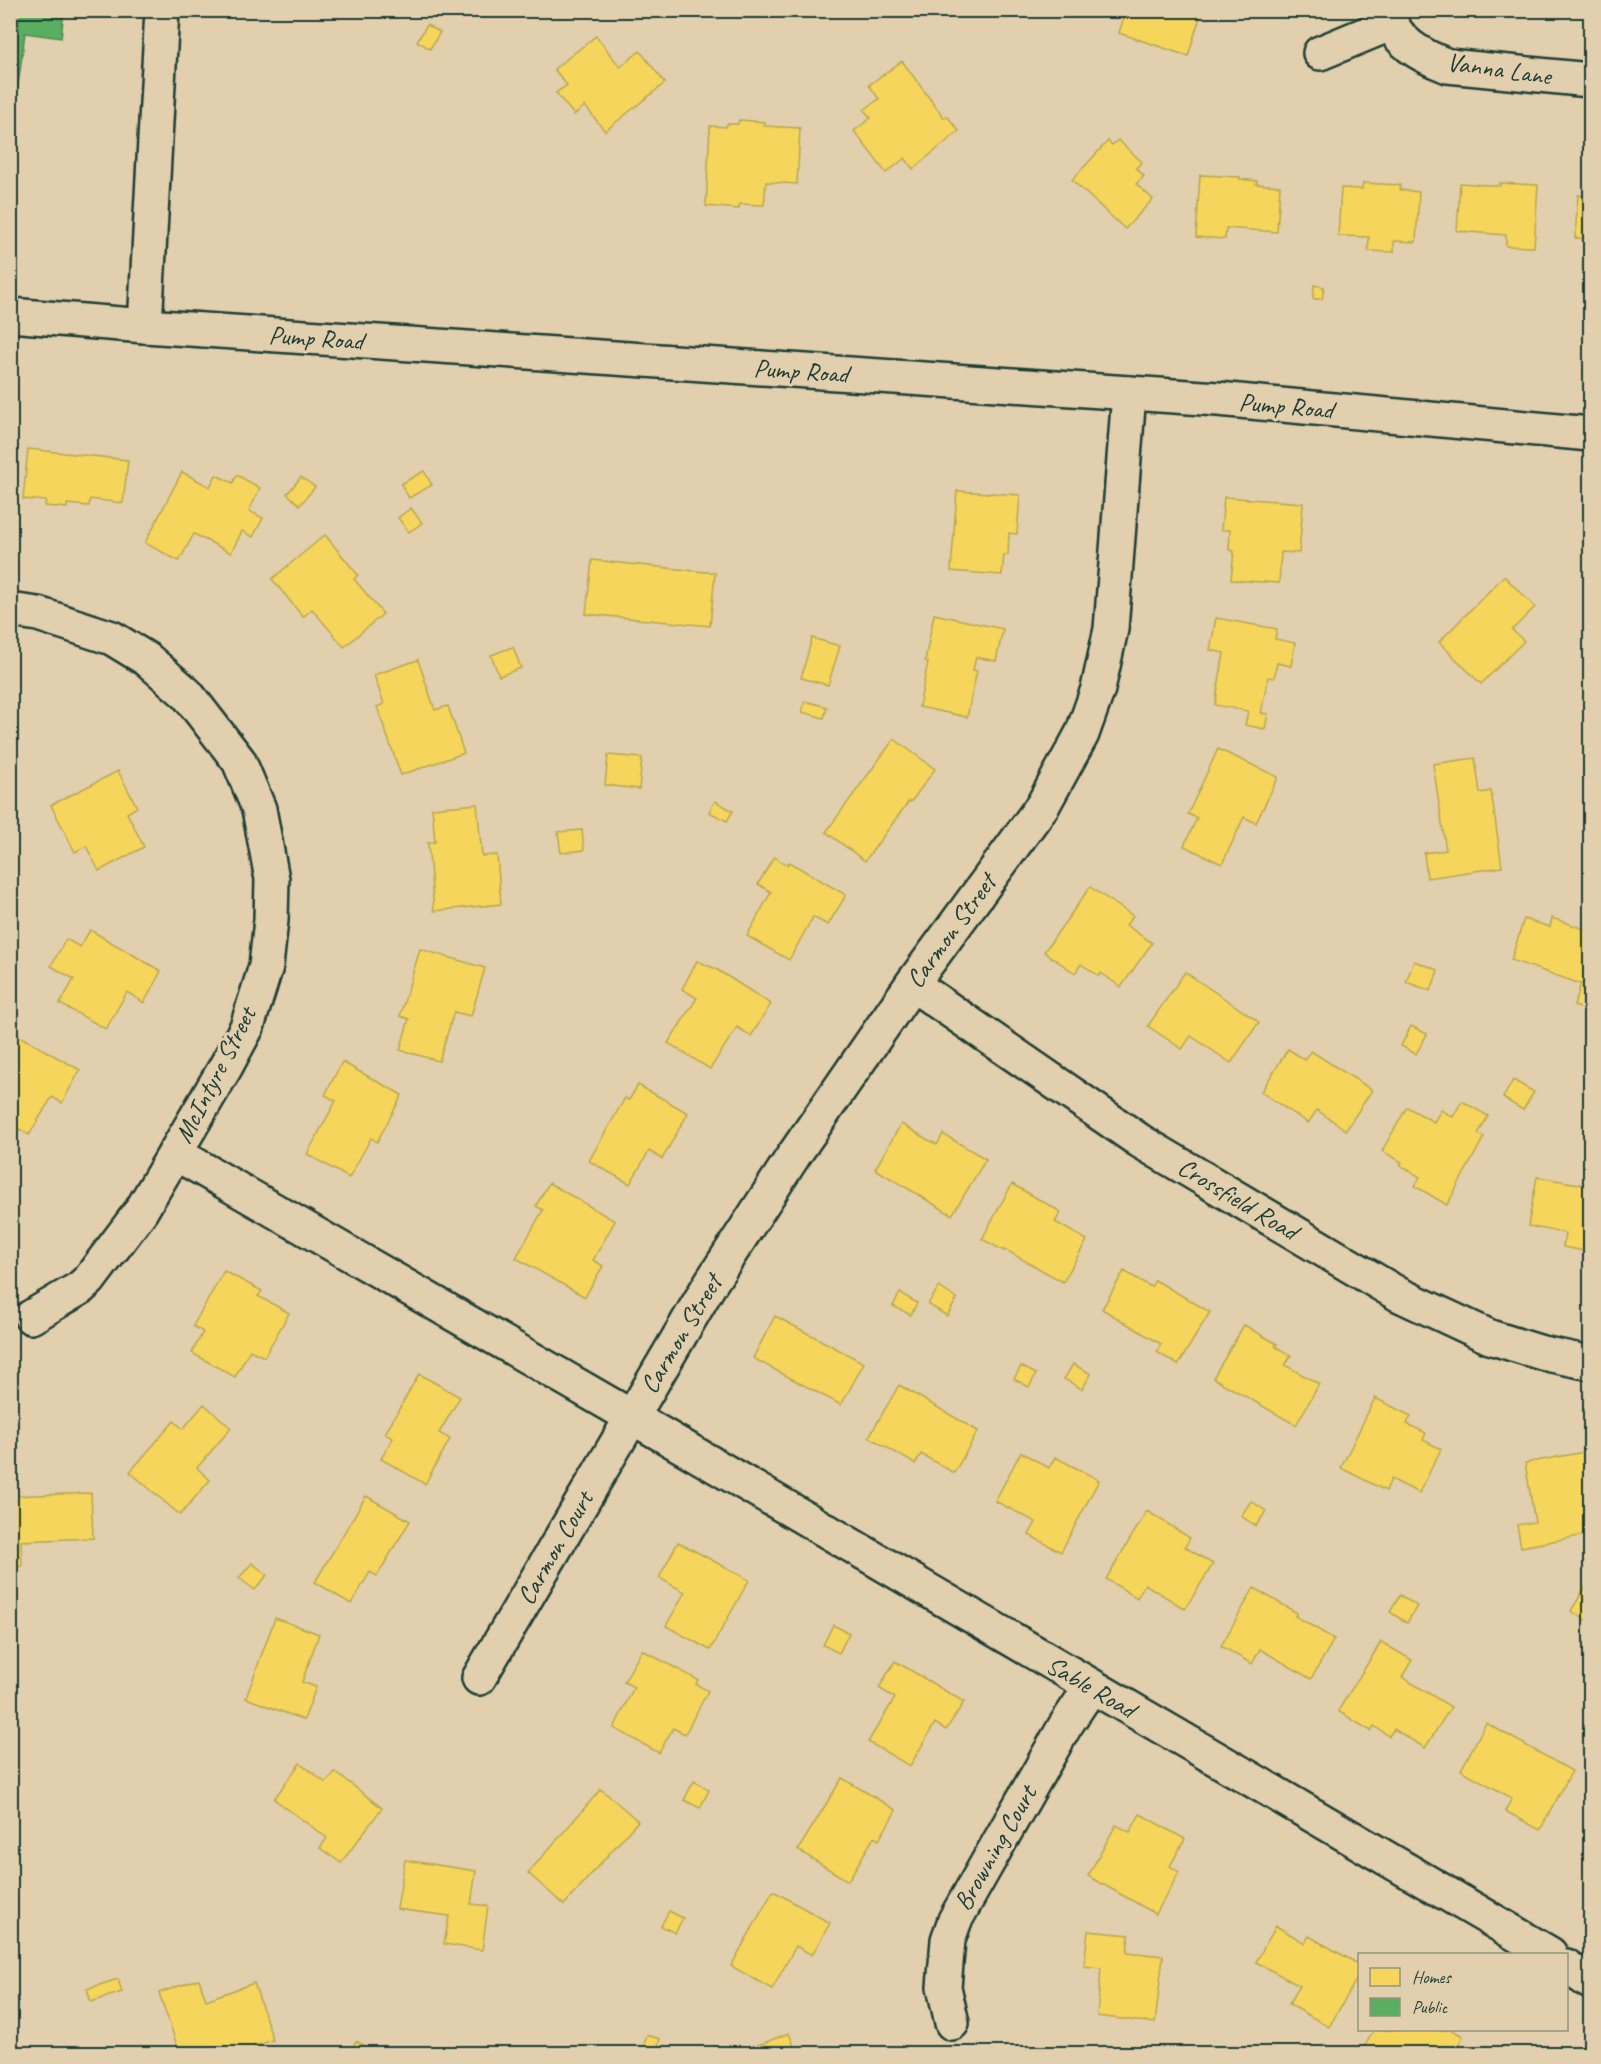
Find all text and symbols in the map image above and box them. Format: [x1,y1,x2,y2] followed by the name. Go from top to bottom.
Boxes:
[1445,45,1556,93] street label: Vanna Lane
[268,318,368,358] street label: Pump Road
[753,351,853,391] street label: Pump Road
[1237,385,1338,427] street label: Pump Road
[899,865,1005,994] street label: Carmon Street
[167,1000,264,1148] street label: McIntyre Street
[1172,1150,1307,1250] street label: Crossfield Road
[633,1266,731,1399] street label: Carmon Street
[509,1484,602,1610] street label: Carmon Court
[1040,1648,1145,1728] street label: Sable Road
[946,1778,1045,1916] street label: Browning Court
[1358,1953,1568,2031] legend
[1412,1966,1452,1988] text: Homes
[1412,1996,1449,2018] text: Public

